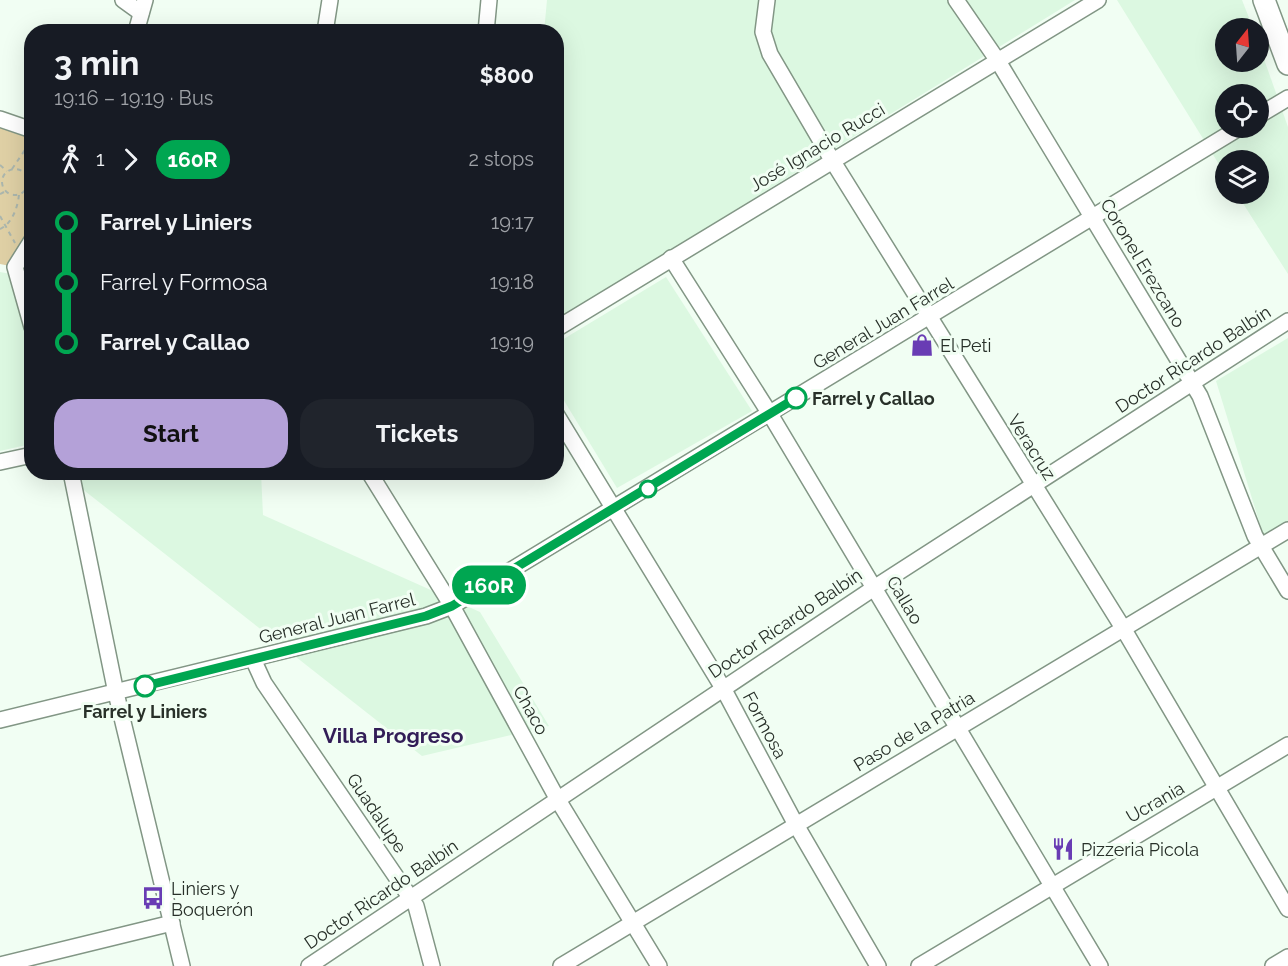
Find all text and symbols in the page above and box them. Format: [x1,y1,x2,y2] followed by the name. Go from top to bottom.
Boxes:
[1215,18,1269,72] north arrow
[1215,18,1269,204] map controls
[54,44,139,83] text: 3 min
[480,62,534,88] text: $800
[1215,84,1269,138] button: locate
[54,86,213,110] text: 19:16 – 19:19 · Bus
[746,98,888,196] street label: José Ignacio Rucci
[54,143,87,176] icon: walk
[114,143,147,176] icon: forward
[96,147,105,171] text: 1
[168,147,218,172] text: 160R
[468,147,534,171] text: 2 stops
[1215,150,1269,204] button: layers
[1096,195,1190,332] street label: Coronel Erezcano
[100,209,252,235] text: Farrel y Liniers
[491,210,534,234] text: 19:17
[100,269,268,295] text: Farrel y Formosa
[490,270,534,294] text: 19:18
[809,273,957,373] street label: General Juan Farrel
[1112,301,1274,417] street label: Doctor Ricardo Balbín
[100,329,250,355] text: Farrel y Callao
[490,330,534,354] text: 19:19
[909,332,935,358] shop icon: El Peti
[940,335,991,356] place label: El Peti
[785,387,807,409] marker: Farrel y Callao
[812,388,935,409] place label: Farrel y Callao
[54,399,288,468] button: Start
[300,399,534,468] button: Tickets
[1004,410,1060,484] street label: Veracruz
[639,480,657,498] unlabelled marker
[704,564,866,682] street label: Doctor Ricardo Balbín
[447,566,531,604] line badge: 160R
[882,572,928,628] street label: Callao
[464,573,514,598] text: 160R
[257,588,417,648] street label: General Juan Farrel
[134,675,156,697] marker: Farrel y Liniers
[509,682,553,739] street label: Chaco
[850,687,978,775] street label: Paso de la Patria
[739,688,791,762] street label: Formosa
[83,701,207,722] place label: Farrel y Liniers
[323,723,464,748] district label: Villa Progreso
[343,769,412,857] street label: Guadalupe
[1122,777,1188,827] street label: Ucrania
[300,835,462,953] street label: Doctor Ricardo Balbín
[1050,836,1076,862] restaurant icon: Pizzeria Picola
[1081,839,1199,860] place label: Pizzeria Picola
[171,878,253,920] place label: Liniers y Boquerón
[140,885,166,911] bus stop icon: Liniers y Boquerón

